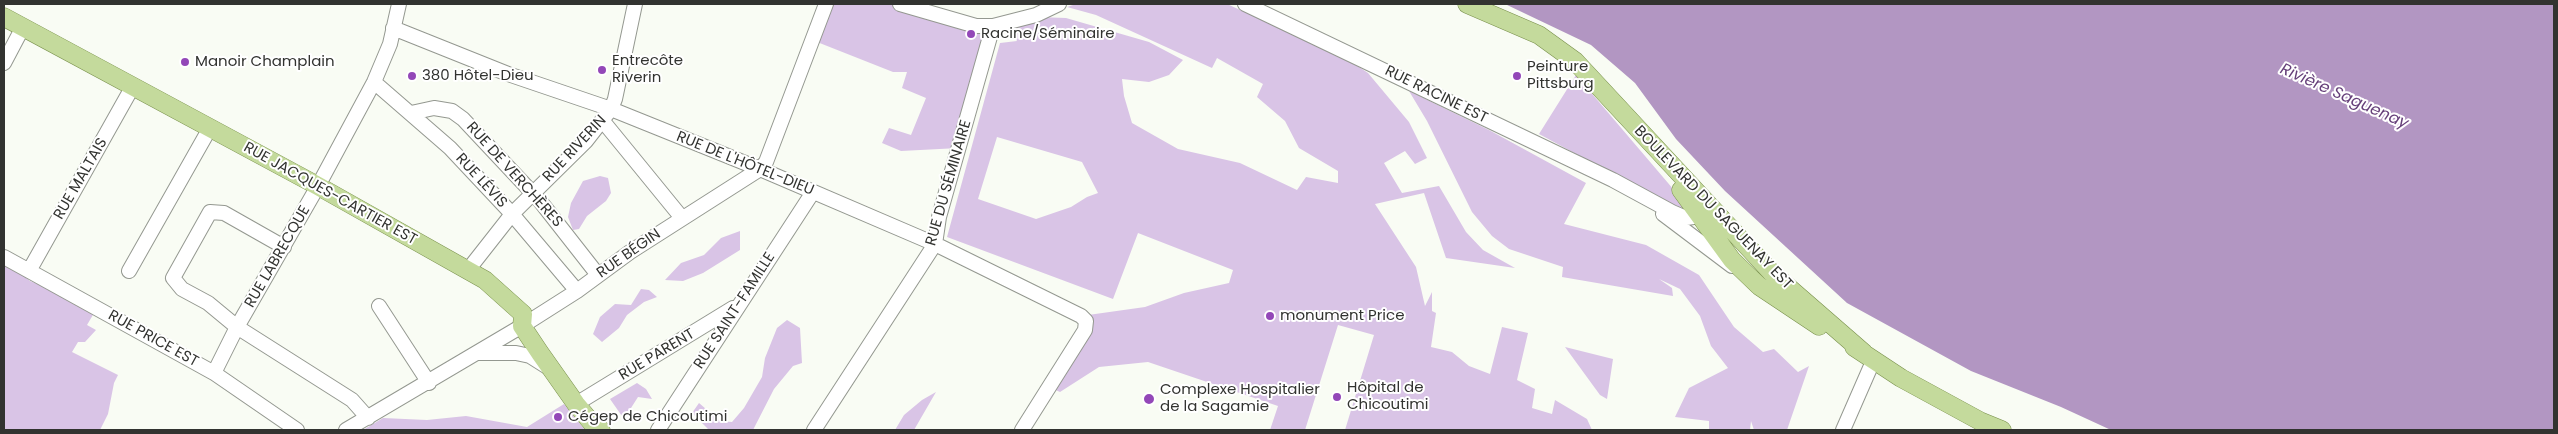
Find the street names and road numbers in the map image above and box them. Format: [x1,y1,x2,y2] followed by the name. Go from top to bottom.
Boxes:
[1382,62,1490,128] street label: RUE RACINE EST
[539,112,611,186] street label: RUE RIVERIN
[922,118,976,248] street label: RUE DU SÉMINAIRE
[462,119,566,231] street label: RUE DE VERCHÈRES
[1630,122,1796,294] street label: BOULEVARD DU SAGUENAY EST
[674,128,816,200] street label: RUE DE L'HÔTEL-DIEU
[50,135,112,223] street label: RUE MALTAIS
[240,139,420,249] street label: RUE JACQUES-CARTIER EST
[451,150,511,212] street label: RUE LÉVIS
[242,203,314,311] street label: RUE LABRECQUE
[594,225,664,283] street label: RUE BÉGIN
[691,249,779,373] street label: RUE SAINT-FAMILLE
[105,307,201,371] street label: RUE PRICE EST
[616,325,698,385] street label: RUE PARENT

